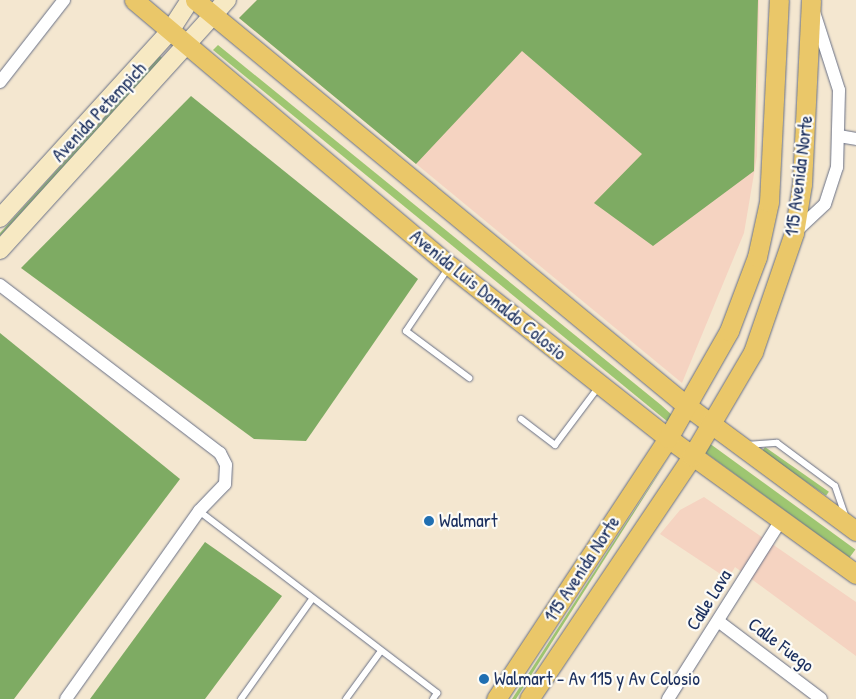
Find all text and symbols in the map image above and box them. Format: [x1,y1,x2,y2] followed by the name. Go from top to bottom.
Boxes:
[47,57,151,167] street label: Avenida Petempich
[780,114,818,238] street label: 115 Avenida Norte
[405,225,571,365] street label: Avenida Luis Donaldo Colosio
[439,510,497,532] place label: Walmart
[539,512,625,626] street label: 115 Avenida Norte
[423,515,435,527] marker: Walmart
[681,565,737,635] street label: Calle Lava
[744,613,818,677] street label: Calle Fuego
[494,668,700,690] place label: Walmart - Av 115 y Av Colosio
[478,673,490,685] marker: Walmart - Av 115 y Av Colosio

